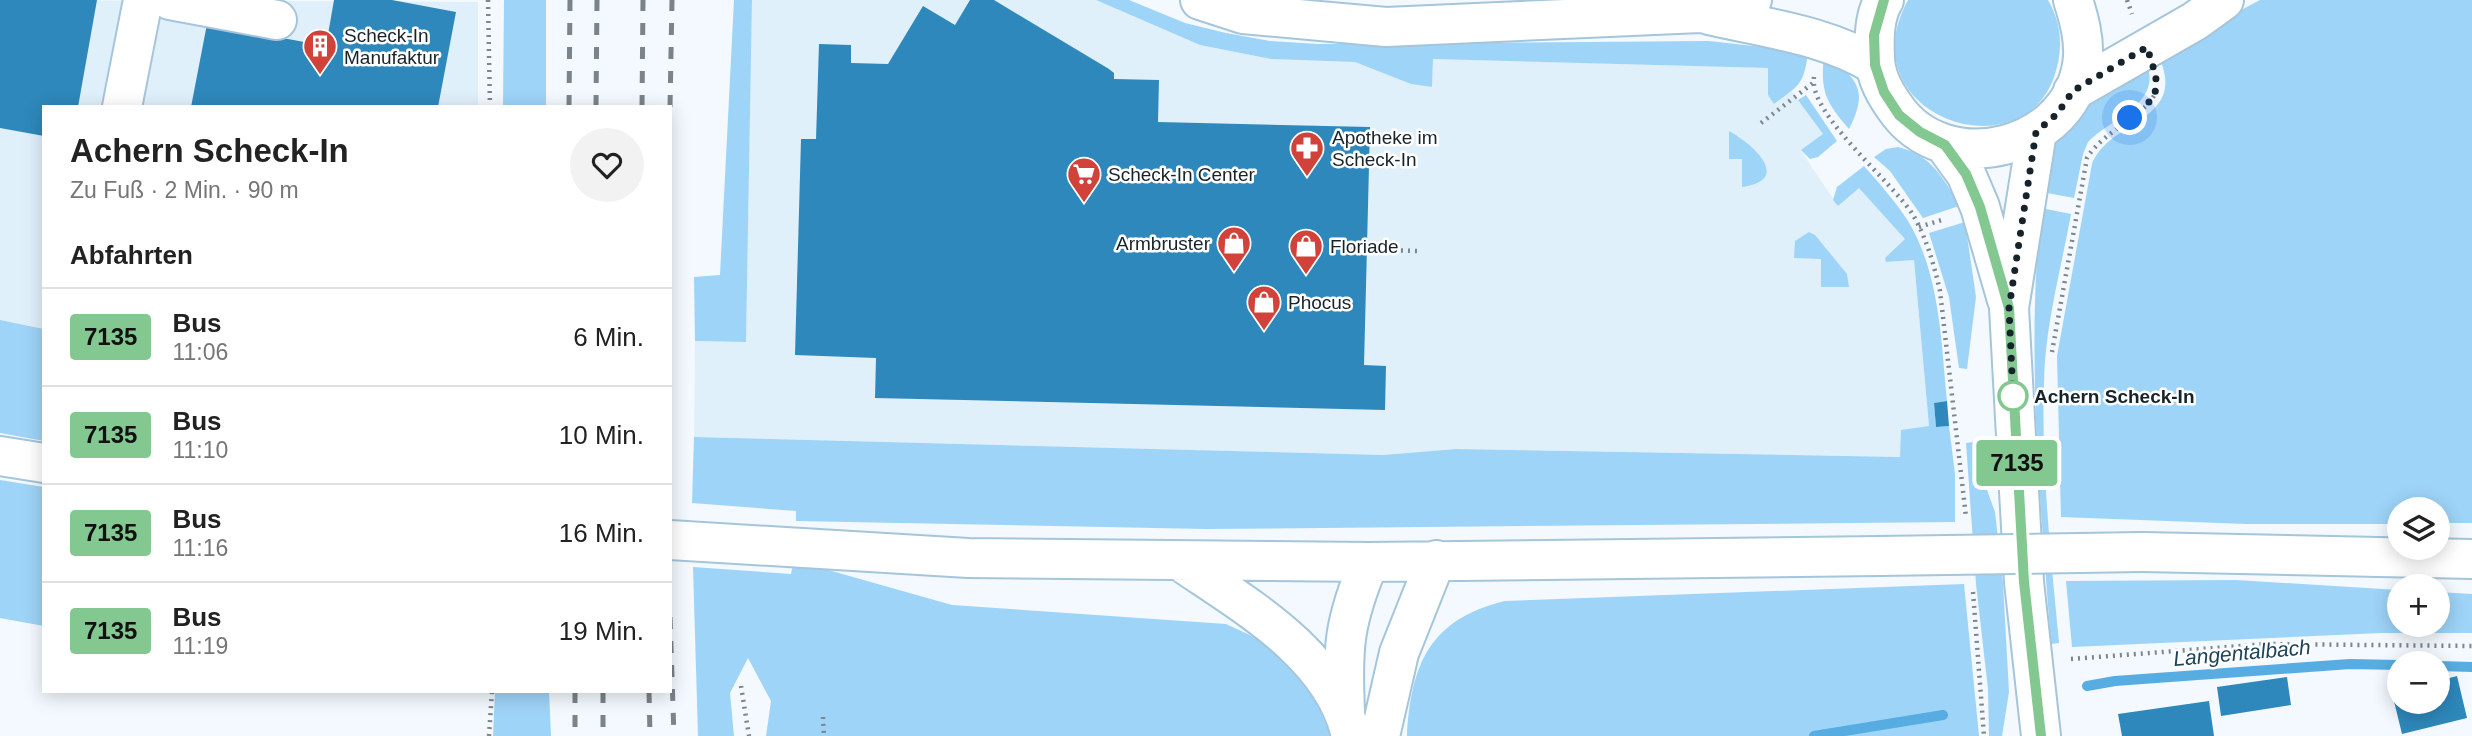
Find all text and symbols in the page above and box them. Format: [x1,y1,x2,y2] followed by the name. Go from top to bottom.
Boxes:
[344,25,440,68] place label: Scheck-In Manufaktur
[301,27,339,76] building icon: Scheck-In Manufaktur
[2112,100,2147,135] your location
[1332,127,1438,170] place label: Apotheke im Scheck-In
[570,128,644,202] button: heart
[1288,129,1326,178] pharmacy icon: Apotheke im Scheck-In
[70,132,349,169] text: Achern Scheck-In
[1065,155,1103,204] supermarket icon: Scheck-In Center
[1108,164,1255,185] place label: Scheck-In Center
[70,177,299,203] text: Zu Fuß · 2 Min. · 90 m
[1215,224,1253,273] shop icon: Armbruster
[1287,227,1325,276] shop icon: Floriade
[1116,233,1211,254] place label: Armbruster
[1330,236,1399,257] place label: Floriade
[70,240,193,270] text: Abfahrten
[1245,283,1283,332] shop icon: Phocus
[1288,292,1351,313] place label: Phocus
[172,308,222,338] text: Bus
[573,322,644,352] text: 6 Min.
[84,323,137,350] text: 7135
[172,339,228,365] text: 11:06
[1998,381,2028,411] marker: Achern Scheck-In
[2034,386,2195,407] place label: Achern Scheck-In
[172,406,222,436] text: Bus
[559,420,644,450] text: 10 Min.
[84,421,137,448] text: 7135
[172,437,228,463] text: 11:10
[1968,440,2066,486] line badge: 7135
[1990,449,2044,476] text: 7135
[2387,497,2450,714] map controls
[2387,497,2450,560] button: layers
[172,504,222,534] text: Bus
[559,518,644,548] text: 16 Min.
[84,519,137,546] text: 7135
[172,535,228,561] text: 11:16
[2387,574,2450,637] button: +
[172,602,222,632] text: Bus
[559,616,644,646] text: 19 Min.
[84,617,137,644] text: 7135
[172,633,228,659] text: 11:19
[2172,635,2312,670] water label: Langentalbach
[2387,651,2450,714] button: −

